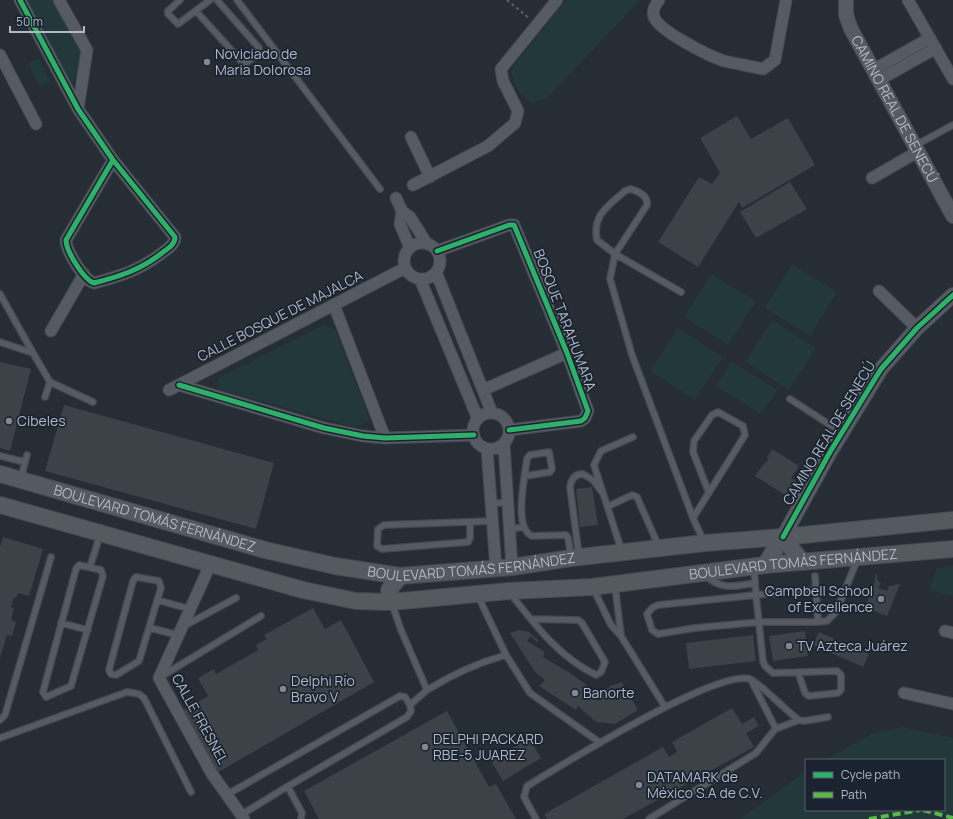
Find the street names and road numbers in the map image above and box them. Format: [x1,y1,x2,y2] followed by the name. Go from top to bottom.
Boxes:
[847,32,943,186] street label: CAMINO REAL DE SENECÚ
[530,246,601,394] street label: BOSQUE TARAHUMARA
[194,265,366,366] street label: CALLE BOSQUE DE MAJALCA
[778,357,879,508] street label: CAMINO REAL DE SENECÚ
[52,480,258,556] street label: BOULEVARD TOMÁS FERNÁNDEZ
[688,544,898,584] street label: BOULEVARD TOMÁS FERNÁNDEZ
[366,548,576,585] street label: BOULEVARD TOMÁS FERNÁNDEZ
[168,670,233,767] street label: CALLE FRESNEL

